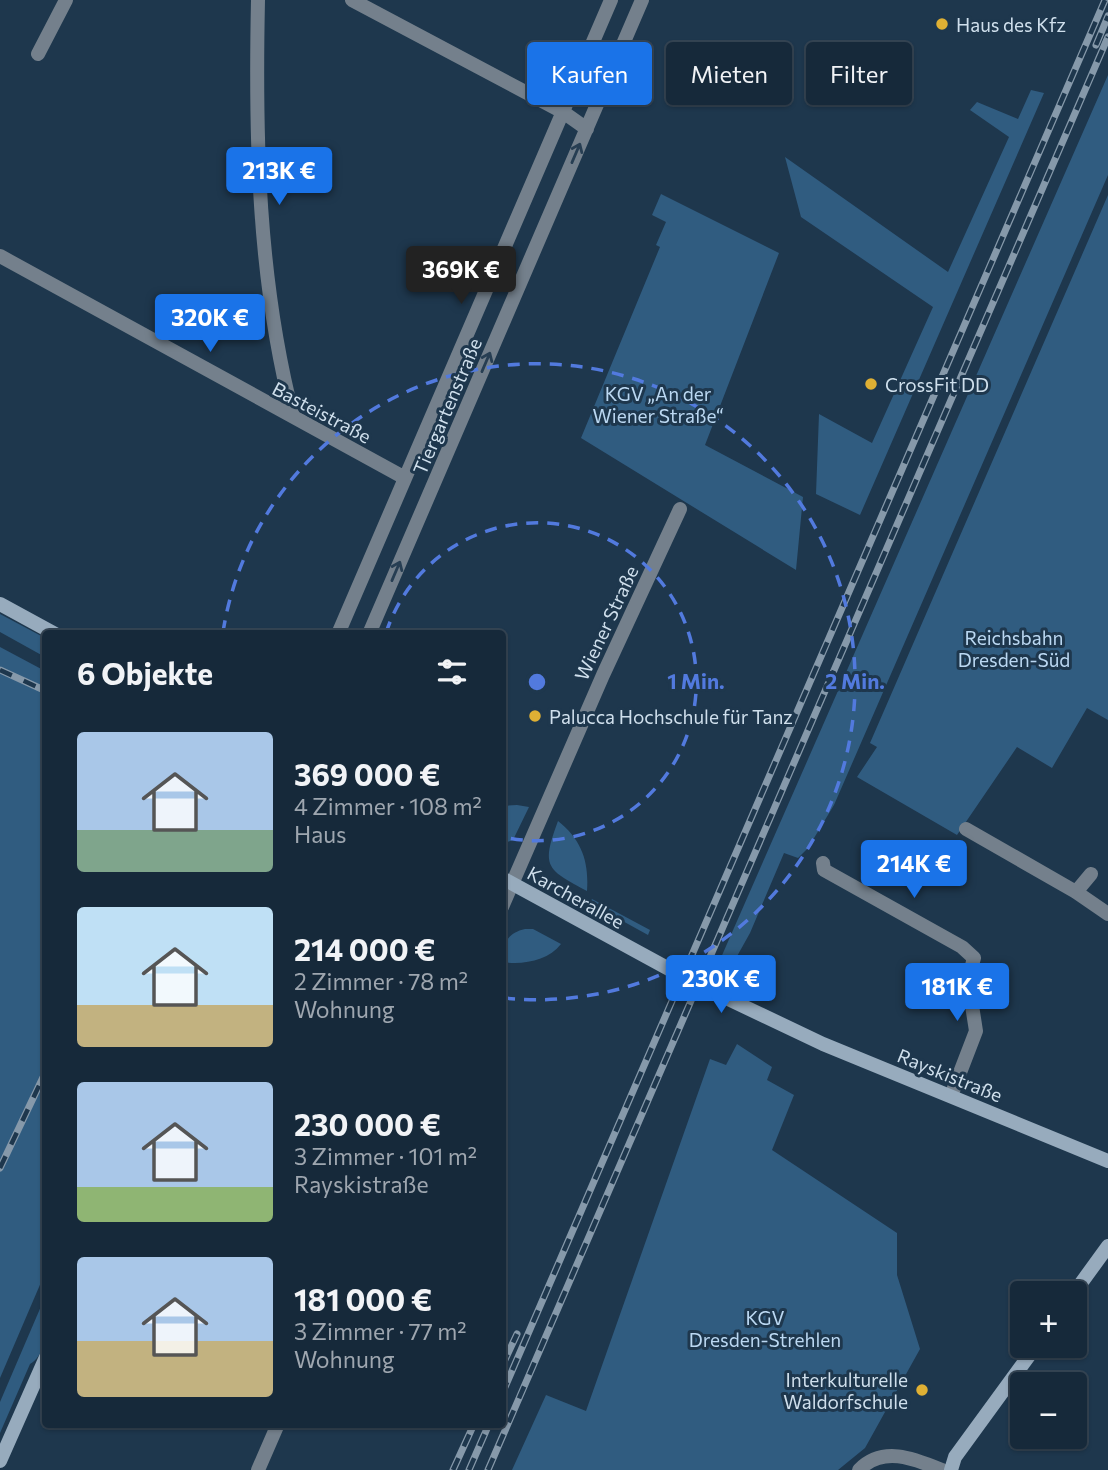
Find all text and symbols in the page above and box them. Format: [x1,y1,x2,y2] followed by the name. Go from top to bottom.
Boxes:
[956,13,1066,36] place label: Haus des Kfz
[934,16,950,32] marker: Haus des Kfz
[527,42,652,105] chip: Kaufen
[666,42,792,105] chip: Mieten
[806,42,912,105] chip: Filter
[571,143,584,164] one-way arrow
[222,148,336,207] pin: 213K €
[242,156,316,184] text: 213K €
[404,246,518,306] pin: 369K €
[422,255,500,283] text: 369K €
[153,294,267,354] pin: 320K €
[171,303,249,331] text: 320K €
[408,334,486,478] street label: Tiergartenstraße
[480,352,493,373] one-way arrow
[885,373,989,396] place label: CrossFit DD
[269,376,375,448] street label: Basteistraße
[863,376,879,392] marker: CrossFit DD
[592,382,724,427] park label: KGV „An der Wiener Straße“
[390,561,403,582] one-way arrow
[569,562,643,684] street label: Wiener Straße
[958,626,1070,671] park label: Reichsbahn Dresden-Süd
[433,653,471,691] icon: filters
[77,654,213,691] text: 6 Objekte
[667,668,725,693] text: 1 Min.
[825,668,885,693] text: 2 Min.
[525,670,549,694] centre of rings
[549,705,793,728] place label: Palucca Hochschule für Tanz
[527,708,543,724] marker: Palucca Hochschule für Tanz
[294,755,440,792] text: 369 000 €
[133,760,217,844] icon: home
[294,792,482,820] text: 4 Zimmer · 108 m²
[294,820,347,848] text: Haus
[857,841,971,900] pin: 214K €
[877,849,951,877] text: 214K €
[524,861,628,933] street label: Karcherallee
[294,930,435,967] text: 214 000 €
[133,935,217,1019] icon: home
[664,956,778,1015] pin: 230K €
[682,964,760,992] text: 230K €
[900,964,1014,1023] pin: 181K €
[294,967,468,995] text: 2 Zimmer · 78 m²
[921,972,993,1000] text: 181K €
[294,995,394,1023] text: Wohnung
[894,1044,1006,1106] street label: Rayskistraße
[294,1105,441,1142] text: 230 000 €
[133,1110,217,1194] icon: home
[294,1142,477,1170] text: 3 Zimmer · 101 m²
[294,1170,429,1198] text: Rayskistraße
[294,1280,432,1317] text: 181 000 €
[1010,1281,1087,1449] map controls
[1010,1281,1087,1358] button: +
[133,1285,217,1369] icon: home
[689,1306,841,1351] park label: KGV Dresden-Strehlen
[294,1317,467,1345] text: 3 Zimmer · 77 m²
[294,1345,394,1373] text: Wohnung
[783,1368,908,1413] place label: Interkulturelle Waldorfschule
[1010,1372,1087,1449] button: −
[914,1382,930,1398] marker: Interkulturelle Waldorfschule

